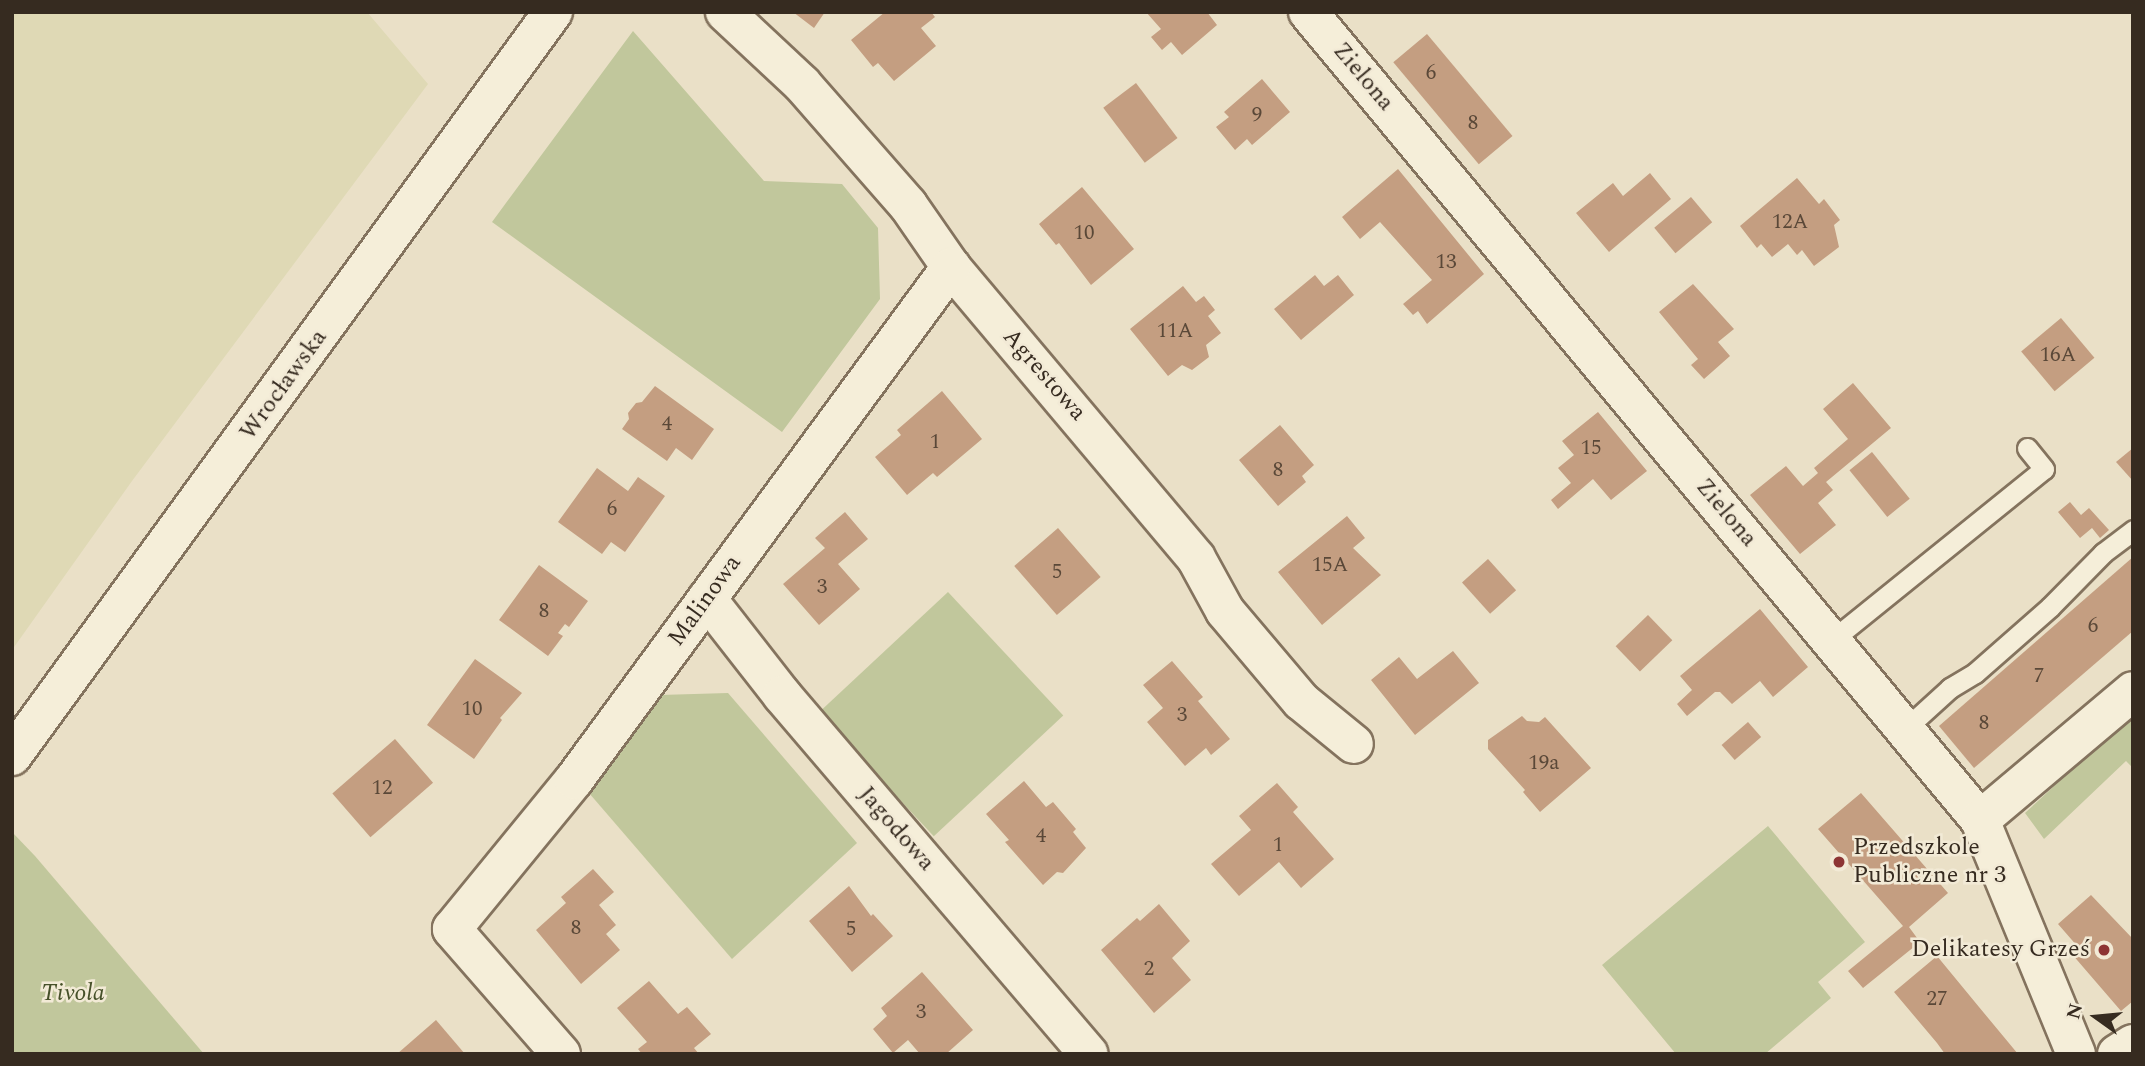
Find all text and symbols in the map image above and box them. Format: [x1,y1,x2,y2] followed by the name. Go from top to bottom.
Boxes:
[1326,37,1400,117] street label: Zielona
[1426,60,1436,86] house number: 6
[1252,102,1262,128] house number: 9
[1468,110,1478,136] house number: 8
[1772,209,1808,235] house number: 12A
[1074,220,1094,246] house number: 10
[1436,249,1456,275] house number: 13
[1157,318,1193,344] house number: 11A
[996,323,1092,427] street label: Agrestowa
[234,324,334,446] street label: Wrocławska
[2040,342,2076,368] house number: 16A
[662,411,672,437] house number: 4
[930,429,940,455] house number: 1
[1581,435,1601,461] house number: 15
[1273,457,1283,483] house number: 8
[1689,473,1763,553] street label: Zielona
[607,496,617,522] house number: 6
[662,550,748,652] street label: Malinowa
[1312,552,1348,578] house number: 15A
[1052,559,1062,585] house number: 5
[817,574,827,600] house number: 3
[539,598,549,624] house number: 8
[2088,613,2098,639] house number: 6
[2034,663,2044,689] house number: 7
[462,696,482,722] house number: 10
[1177,702,1187,728] house number: 3
[1979,710,1989,736] house number: 8
[1528,750,1560,776] house number: 19a
[372,775,392,801] house number: 12
[852,781,940,877] street label: Jagodowa
[1036,823,1046,849] house number: 4
[1273,832,1283,858] house number: 1
[1853,834,2006,890] place label: Przedszkole Publiczne nr 3
[1831,854,1847,870] marker: Przedszkole Publiczne nr 3
[571,915,581,941] house number: 8
[846,916,856,942] house number: 5
[1911,936,2090,964] place label: Delikatesy Grześ
[2096,942,2112,958] marker: Delikatesy Grześ
[1144,956,1154,982] house number: 2
[41,980,105,1008] park label: Tivola
[2061,982,2131,1052] north arrow
[1927,986,1947,1012] house number: 27
[916,999,926,1025] house number: 3
[2059,1000,2091,1023] text: N

